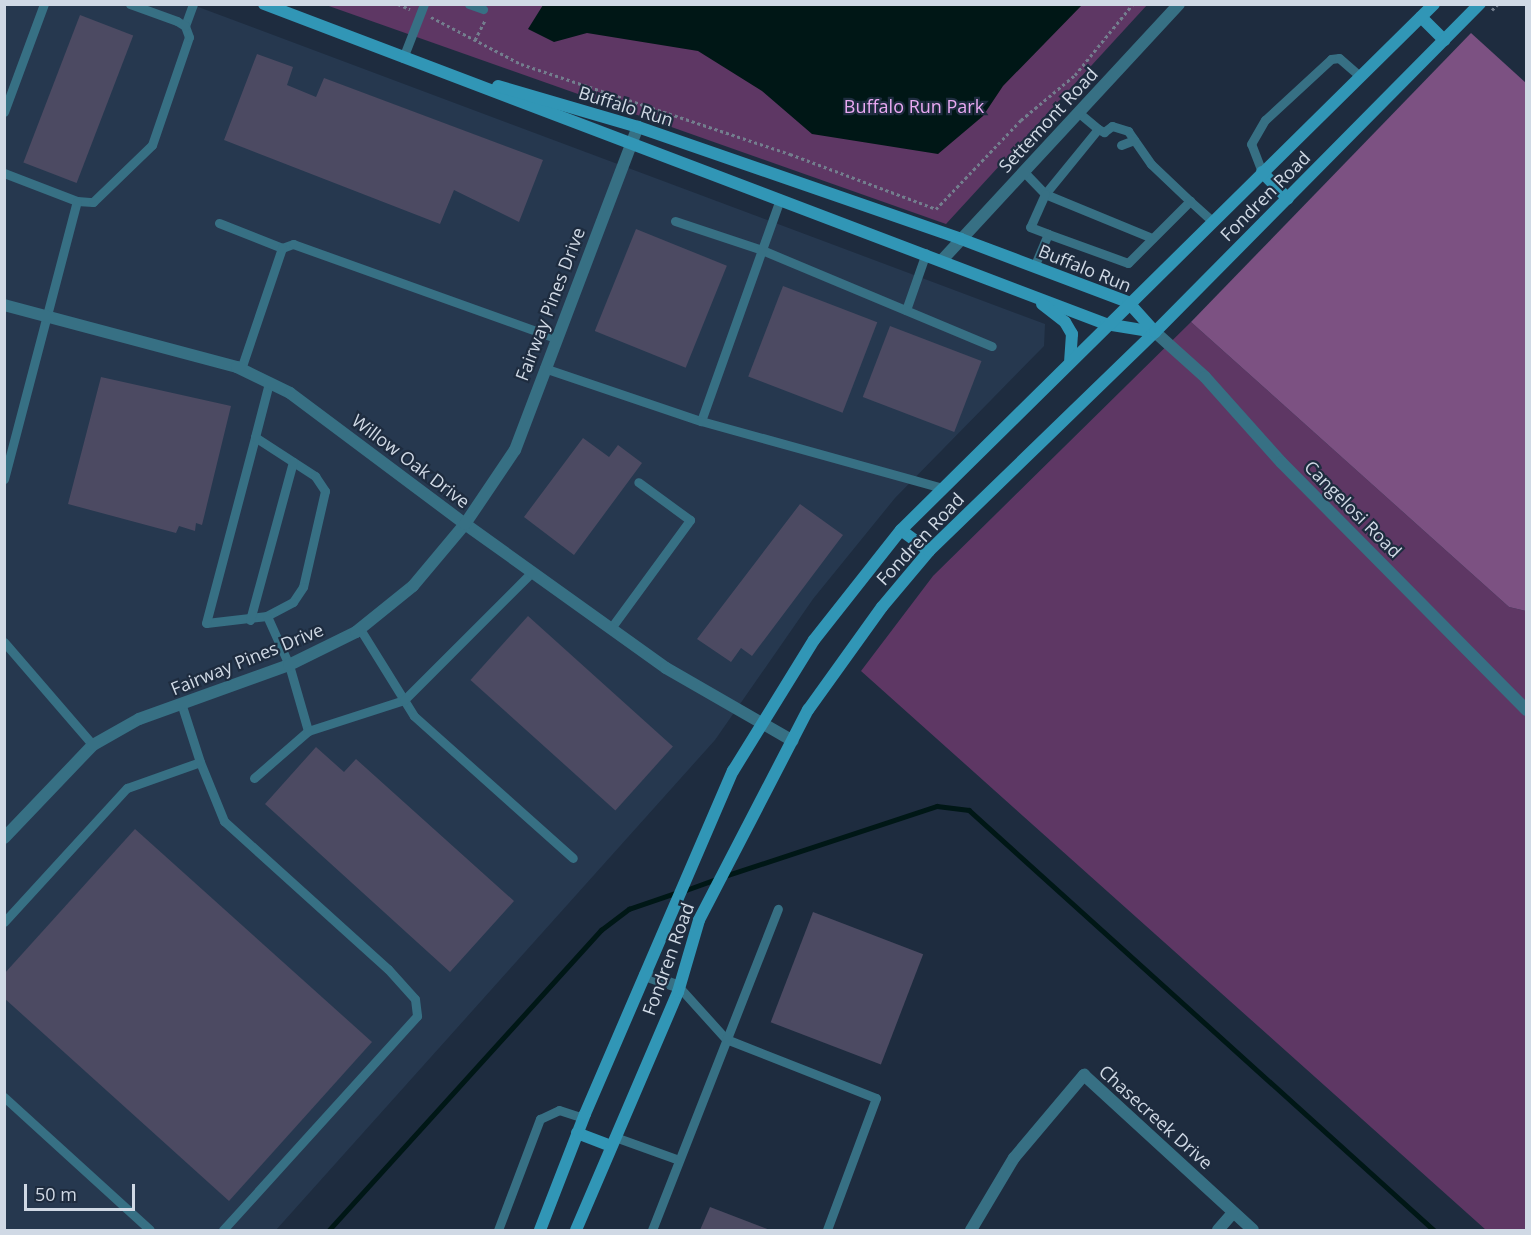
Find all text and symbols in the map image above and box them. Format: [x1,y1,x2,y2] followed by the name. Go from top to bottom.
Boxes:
[994,63,1102,177] street label: Settemont Road
[576,81,676,131] street label: Buffalo Run
[844,95,984,117] park label: Buffalo Run Park
[1216,147,1314,245] street label: Fondren Road
[511,224,589,384] street label: Fairway Pines Drive
[1036,240,1134,296] street label: Buffalo Run
[348,410,474,512] street label: Willow Oak Drive
[1300,456,1406,562] street label: Cangelosi Road
[872,488,968,590] street label: Fondren Road
[168,619,326,699] street label: Fairway Pines Drive
[638,900,698,1018] street label: Fondren Road
[1095,1060,1217,1174] street label: Chasecreek Drive
[27,1172,138,1210] scale bar
[35,1182,77,1206] text: 50 m

